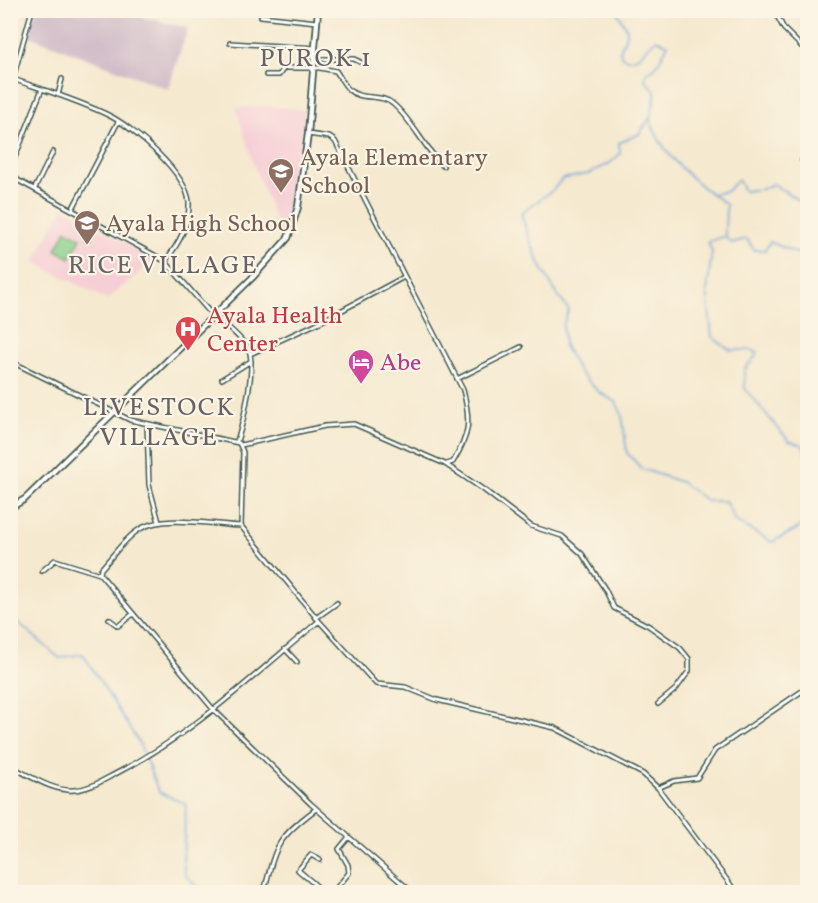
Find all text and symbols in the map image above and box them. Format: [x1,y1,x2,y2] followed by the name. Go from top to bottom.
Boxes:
[260,41,372,77] district label: PUROK 1
[300,142,488,204] place label: Ayala Elementary School
[266,156,296,194] school or university icon: Ayala Elementary School
[72,208,102,246] school or university icon: Ayala High School
[106,208,297,242] place label: Ayala High School
[68,248,258,284] district label: RICE VILLAGE
[207,300,343,362] place label: Ayala Health Center
[173,314,203,352] hospital icon: Ayala Health Center
[346,347,376,385] hotel icon: Abe
[380,347,421,381] place label: Abe
[83,390,235,456] district label: LIVESTOCK VILLAGE

